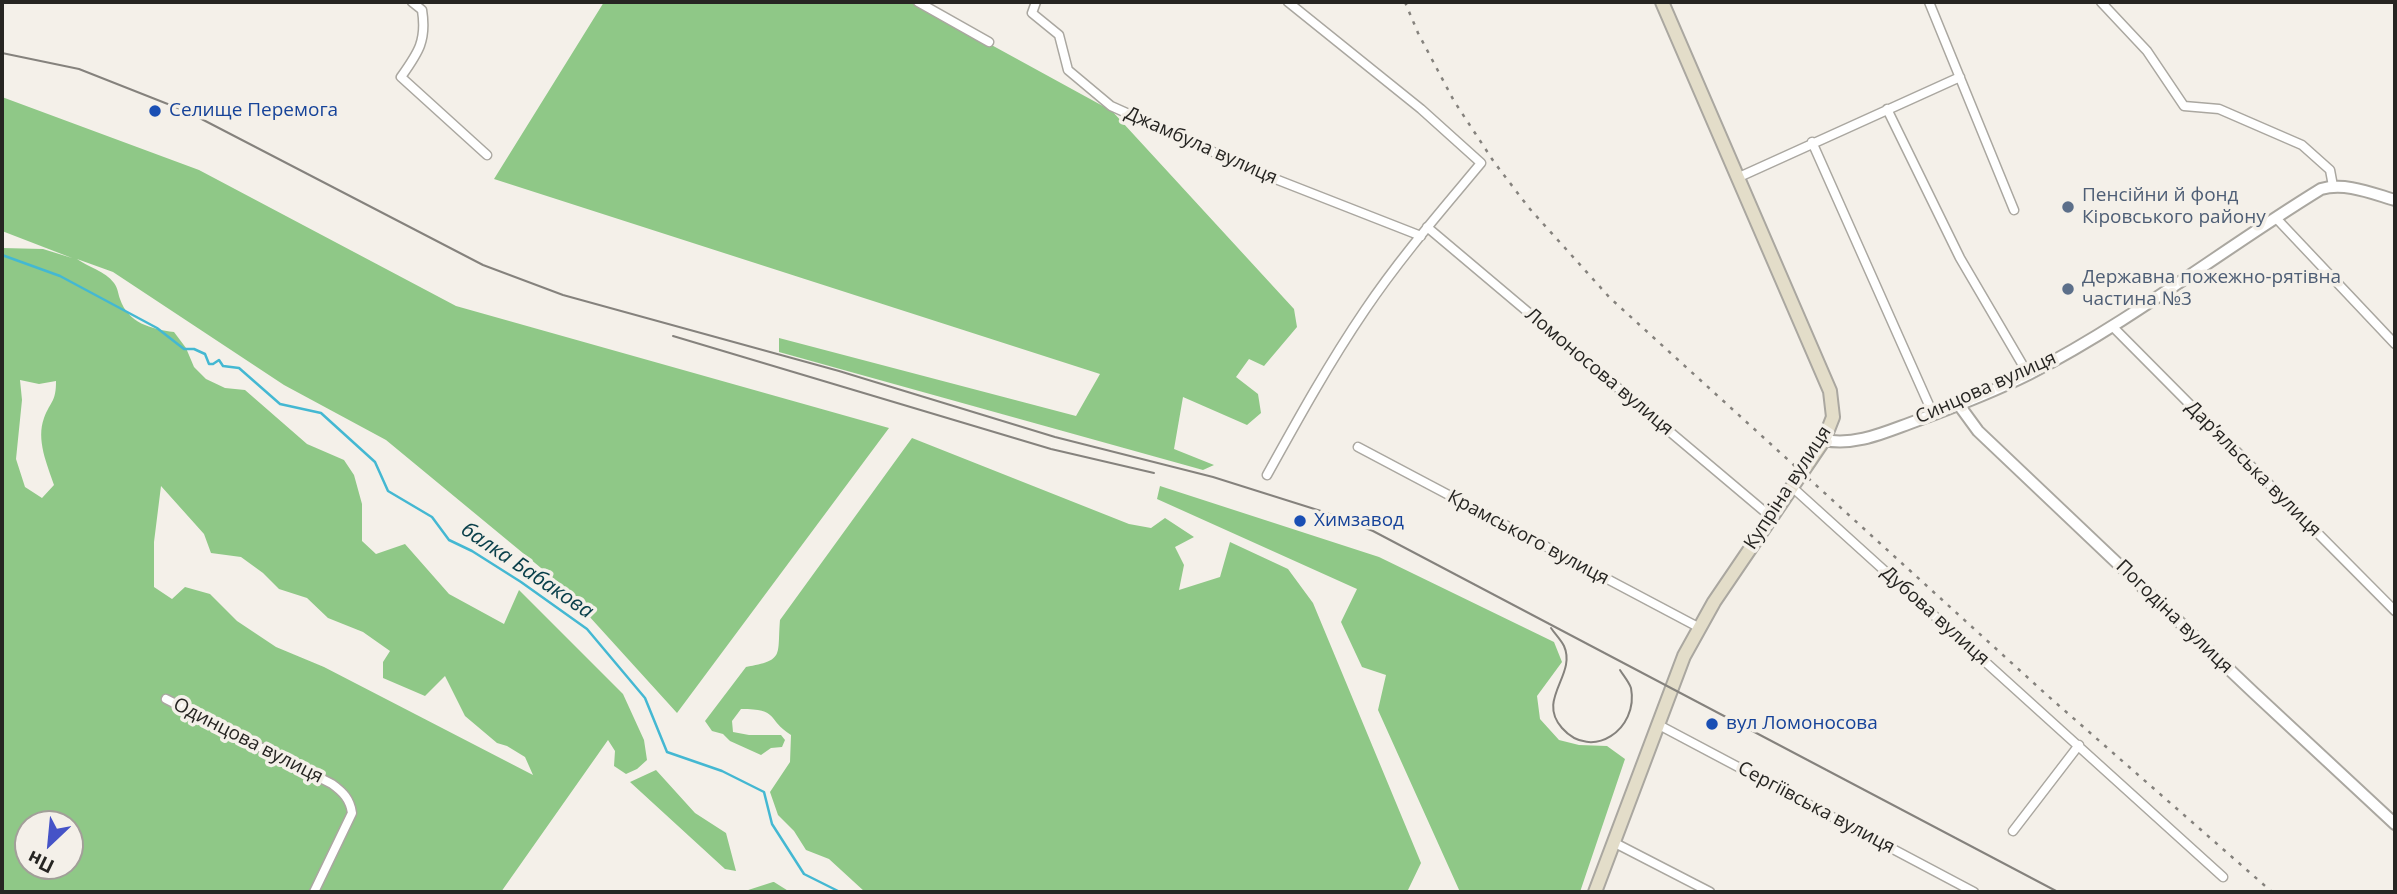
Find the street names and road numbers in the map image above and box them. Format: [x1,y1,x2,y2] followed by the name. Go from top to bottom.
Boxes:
[1121,102,1281,190] street label: Джамбула вулиця
[1520,303,1678,441] street label: Ломоносова вулиця
[1912,347,2060,429] street label: Синцова вулиця
[2180,396,2326,542] street label: Дар’яльська вулиця
[1740,422,1836,554] street label: Купріна вулиця
[1443,486,1613,590] street label: Крамського вулиця
[2111,555,2237,679] street label: Погодіна вулиця
[1876,562,1994,670] street label: Дубова вулиця
[169,693,327,789] street label: Одинцова вулиця
[1734,757,1898,859] street label: Сергіївська вулиця

